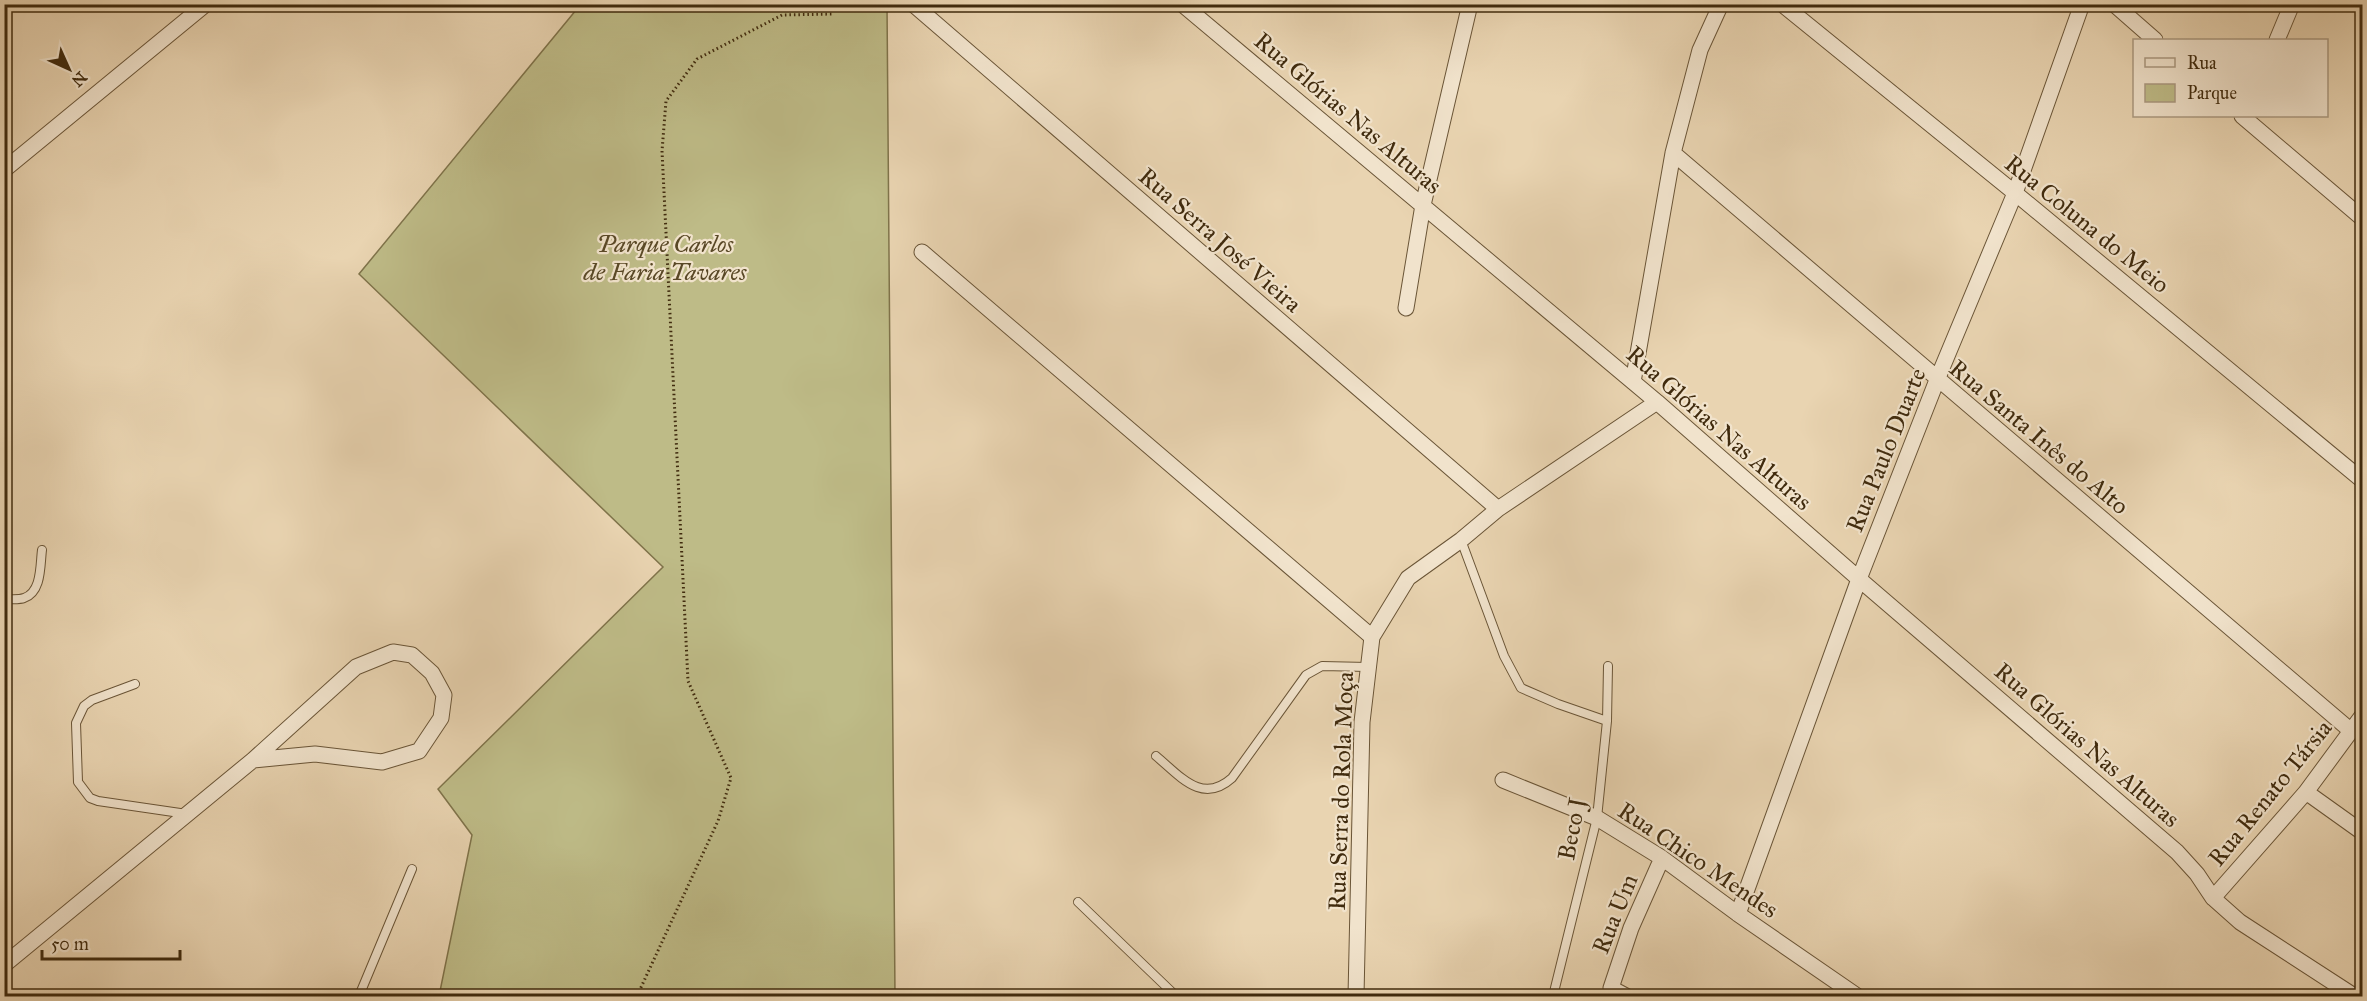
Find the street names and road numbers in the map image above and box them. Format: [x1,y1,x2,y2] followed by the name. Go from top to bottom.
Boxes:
[1248,26,1448,200] street label: Rua Glórias Nas Alturas
[1998,148,2176,300] street label: Rua Coluna do Meio
[1132,161,1308,320] street label: Rua Serra José Vieira
[1620,339,1818,517] street label: Rua Glórias Nas Alturas
[1943,353,2135,521] street label: Rua Santa Inês do Alto
[1839,364,1933,536] street label: Rua Paulo Duarte
[1988,656,2186,834] street label: Rua Glórias Nas Alturas
[1322,670,1360,911] street label: Rua Serra do Rola Moça
[2202,713,2339,872] street label: Rua Renato Társia
[1551,795,1593,863] street label: Beco J
[1612,795,1784,925] street label: Rua Chico Mendes
[1585,870,1645,958] street label: Rua Um

